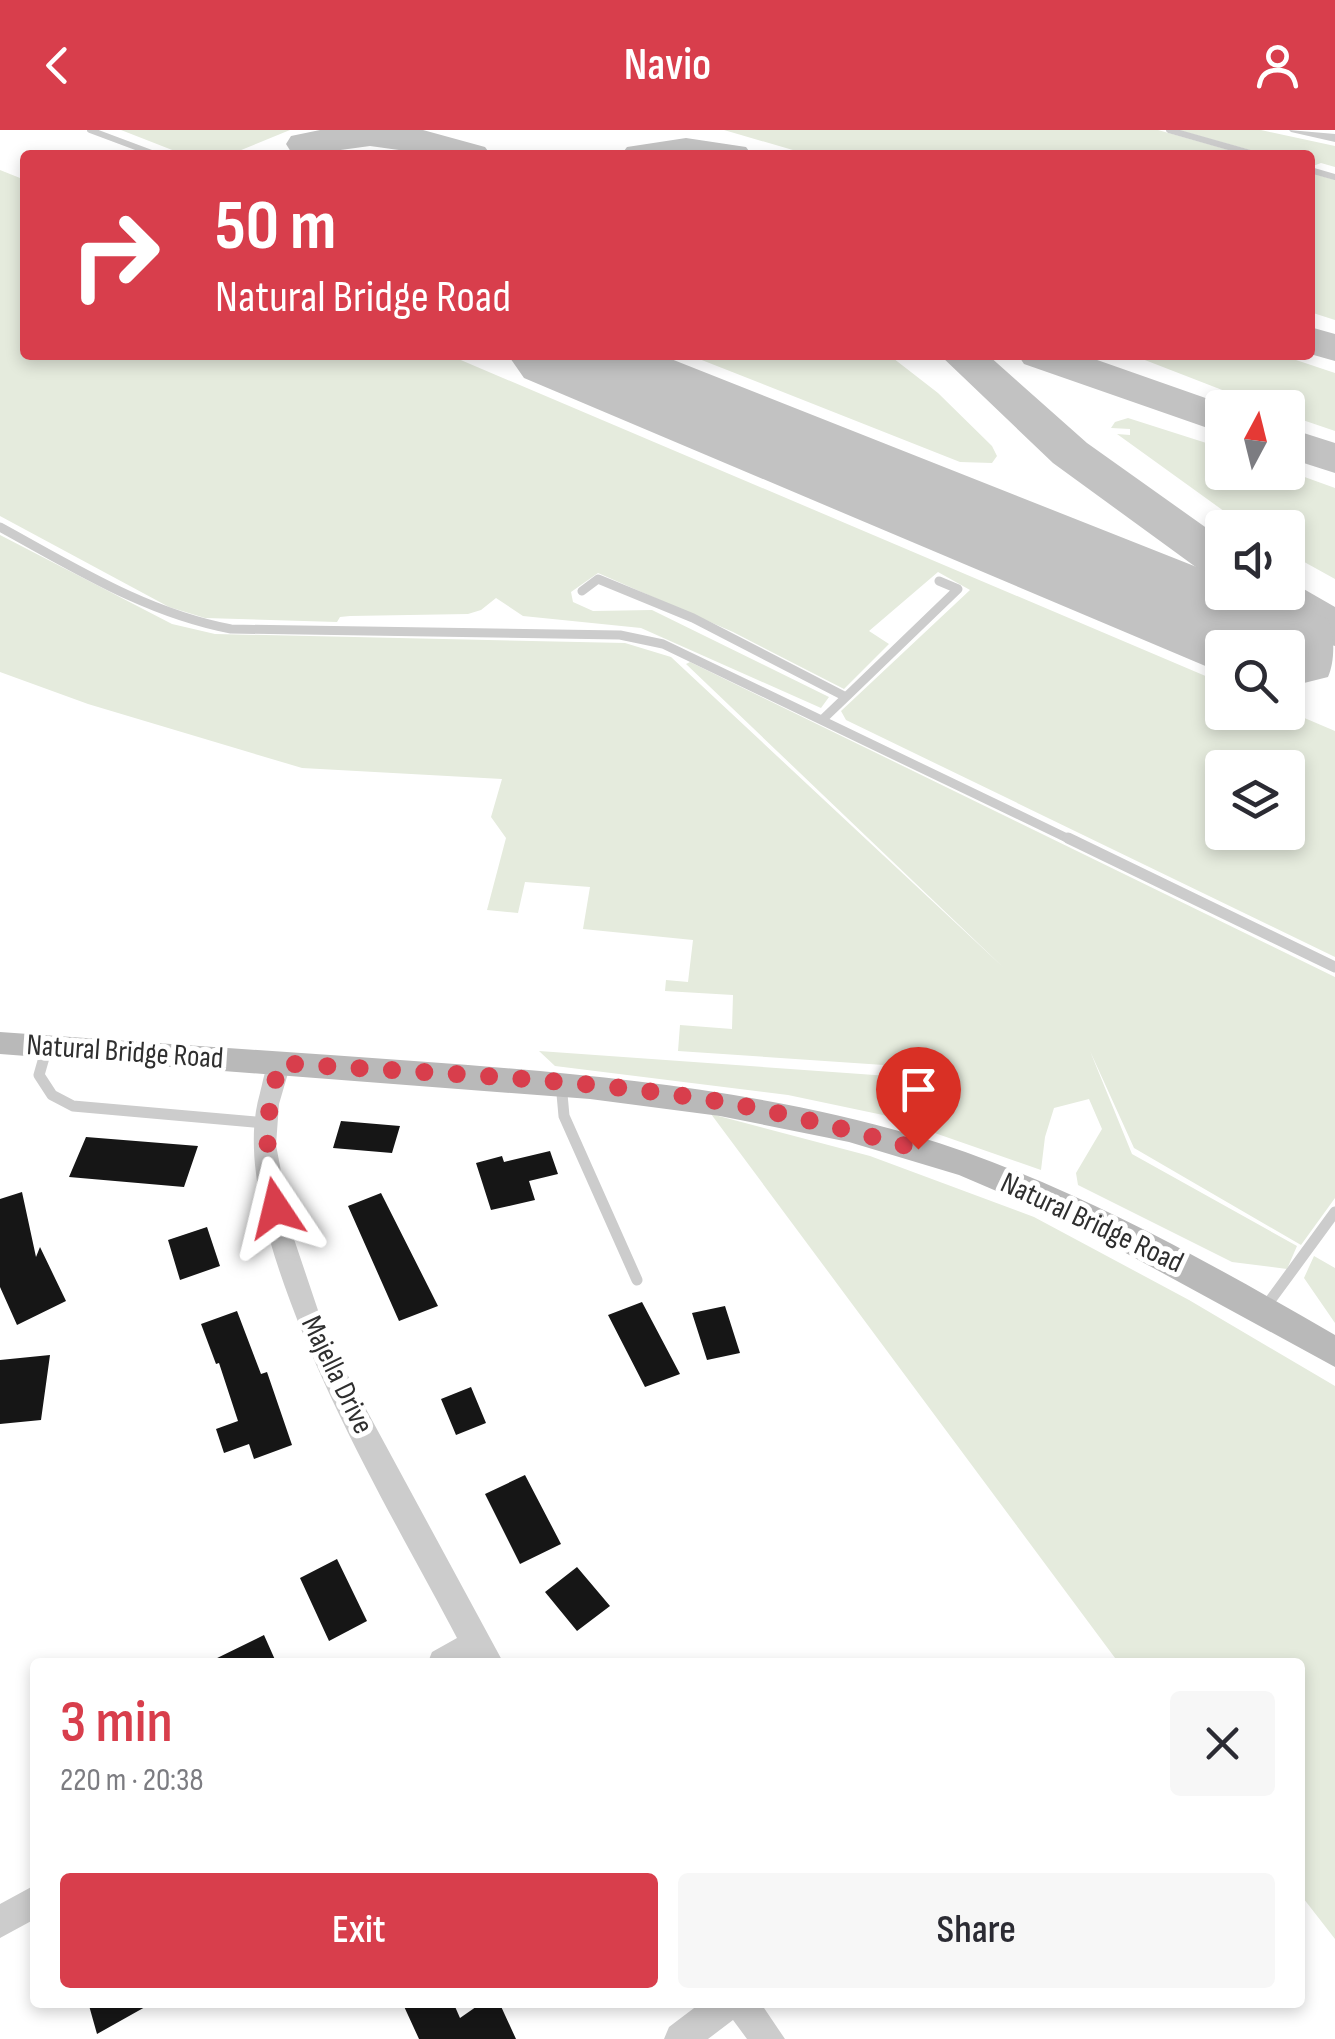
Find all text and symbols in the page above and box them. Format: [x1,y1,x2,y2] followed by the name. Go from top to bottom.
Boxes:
[30,38,85,93] icon: back
[624,38,711,93] text: Navio
[1250,38,1305,93] icon: person
[215,185,336,269] text: 50 m
[50,190,180,320] icon: right
[215,270,511,325] text: Natural Bridge Road
[1205,390,1305,490] north arrow
[1205,390,1305,850] map controls
[1205,510,1305,610] button: sound
[1205,630,1305,730] button: search
[1205,750,1305,850] button: layers
[25,1027,225,1077] street label: Natural Bridge Road
[876,1047,961,1150] pin
[891,1062,946,1117] icon: arrive
[224,1156,328,1260] position arrow
[995,1165,1189,1281] street label: Natural Bridge Road
[293,1310,381,1440] street label: Majella Drive
[60,1687,173,1759] text: 3 min
[1170,1691,1275,1796] button: close
[60,1761,203,1800] text: 220 m · 20:38
[60,1873,658,1988] button: Exit
[678,1873,1275,1988] button: Share

